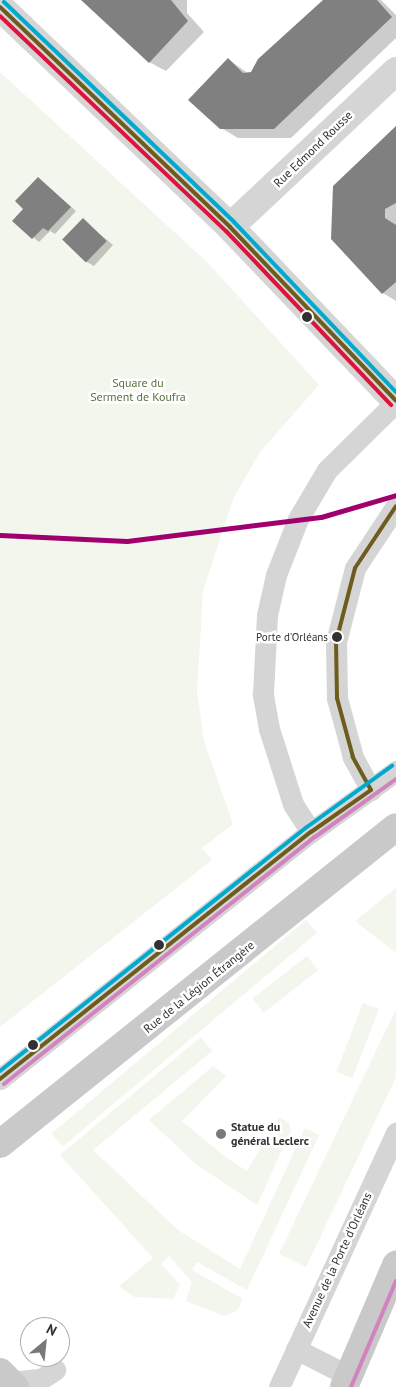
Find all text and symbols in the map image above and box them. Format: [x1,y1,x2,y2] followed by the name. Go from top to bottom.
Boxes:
[271,108,355,190] street label: Rue Edmond Rousse
[302,312,312,322] unlabelled marker
[90,376,186,404] park label: Square du Serment de Koufra
[256,630,328,644] place label: Porte d'Orléans
[332,632,342,642] marker: Porte d'Orléans
[141,938,257,1036] street label: Rue de la Légion Étrangère
[154,940,164,950] unlabelled marker
[28,1040,38,1050] unlabelled marker
[231,1120,309,1148] place label: Statue du général Leclerc
[215,1128,227,1140] marker: Statue du général Leclerc
[299,1190,375,1330] street label: Avenue de la Porte d'Orléans
[20,1317,70,1367] north arrow
[43,1320,60,1340] text: N

